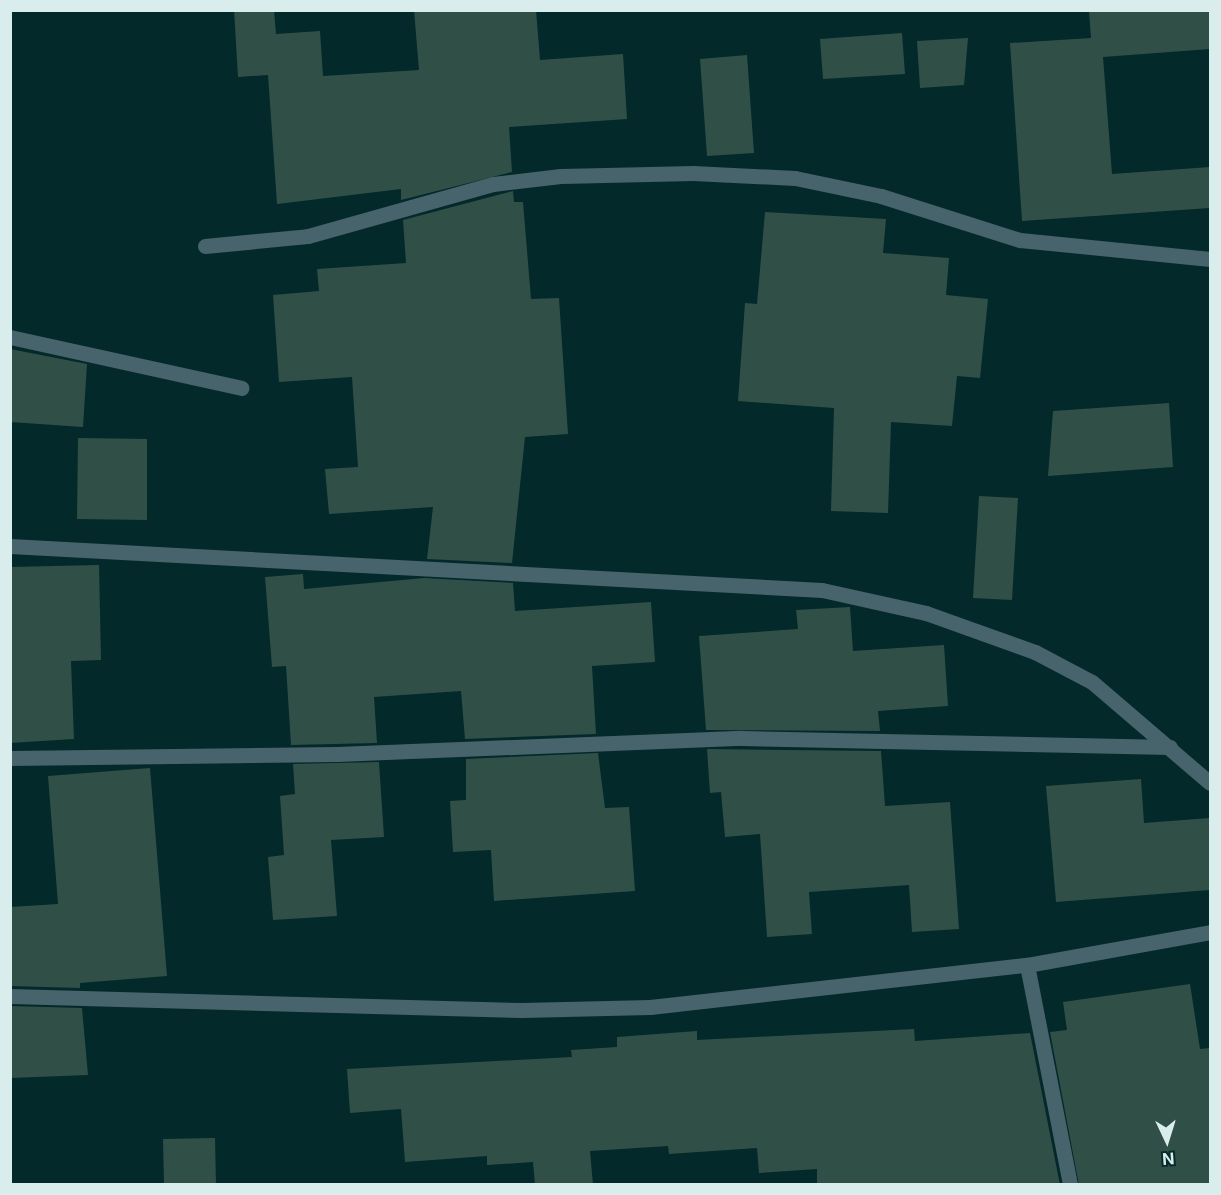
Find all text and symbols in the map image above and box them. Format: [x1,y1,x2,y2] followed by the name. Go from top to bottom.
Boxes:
[1137,1111,1197,1171] north arrow
[1161,1149,1175,1169] text: N

